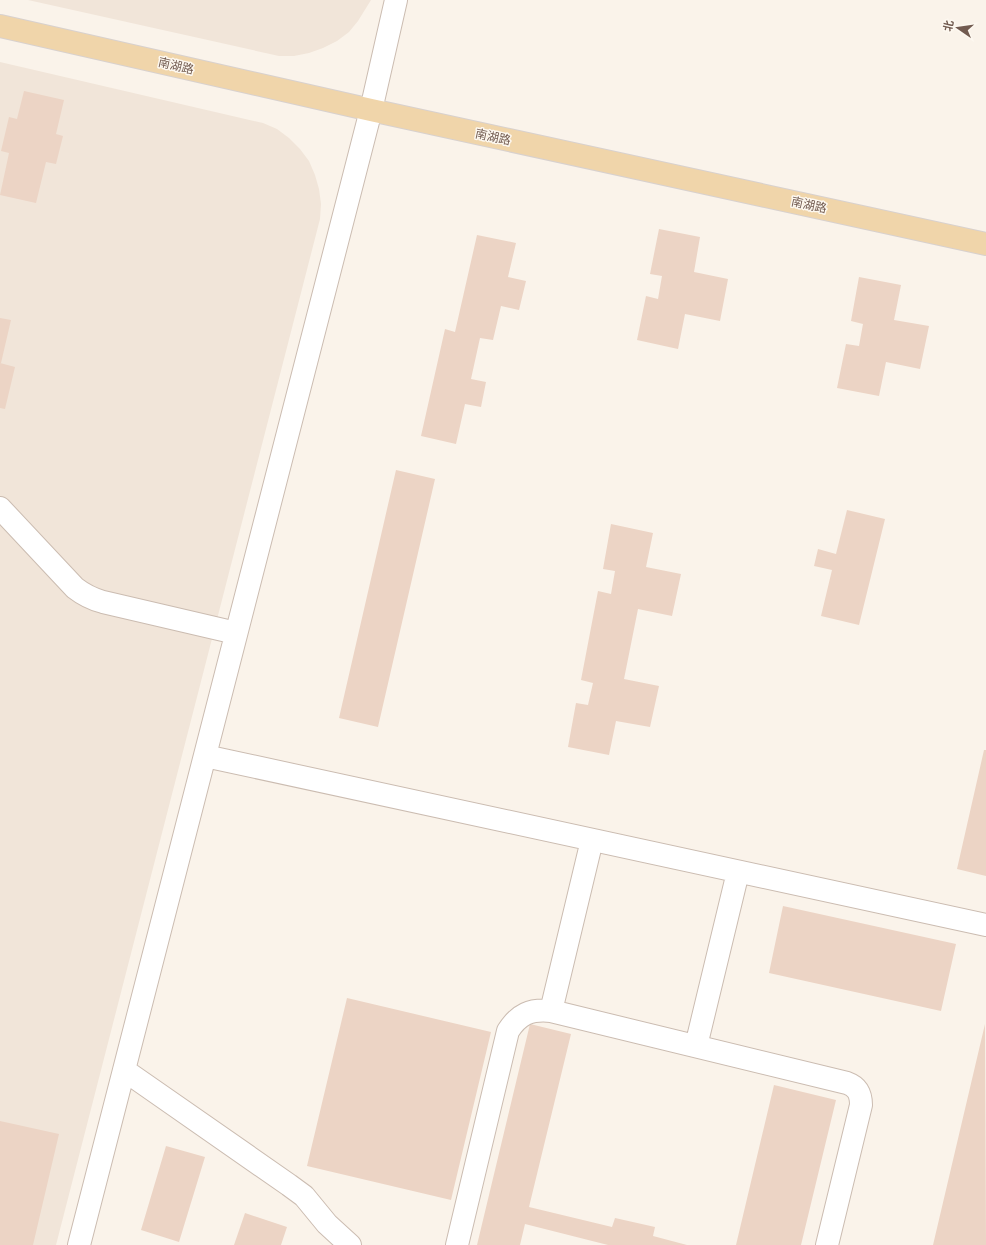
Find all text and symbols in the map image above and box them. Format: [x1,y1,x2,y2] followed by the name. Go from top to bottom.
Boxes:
[938,8,978,48] north arrow
[941,19,957,33] text: 北
[156,55,195,79] street label: 南湖路
[474,126,512,150] street label: 南湖路
[790,194,828,218] street label: 南湖路

